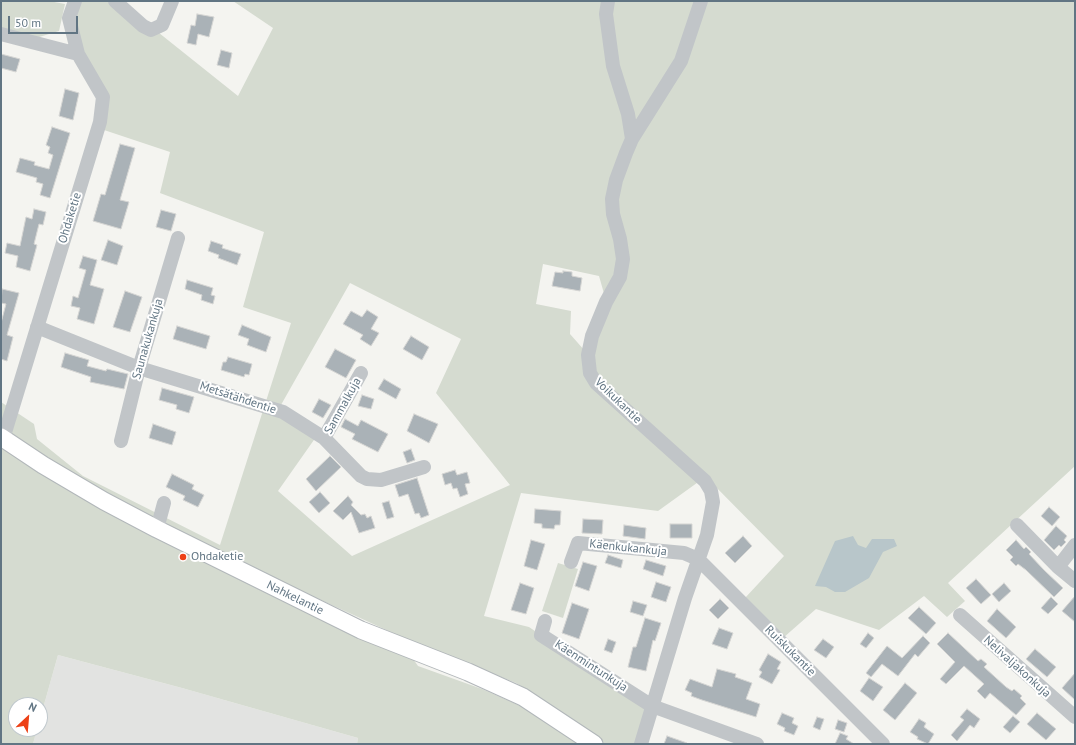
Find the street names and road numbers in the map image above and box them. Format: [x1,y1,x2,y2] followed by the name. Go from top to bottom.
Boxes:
[55,191,85,245] street label: Ohdaketie
[130,297,166,381] street label: Saunakukankuja
[322,375,364,437] street label: Sammalkuja
[592,375,644,427] street label: Voikukantie
[198,379,278,417] street label: Metsätähdentie
[589,537,667,559] street label: Käenkukankuja
[264,578,326,618] street label: Nahkelantie
[762,623,818,679] street label: Ruiskukantie
[981,633,1053,701] street label: Nelivaljakonkuja
[552,637,630,695] street label: Käenmintunkuja

